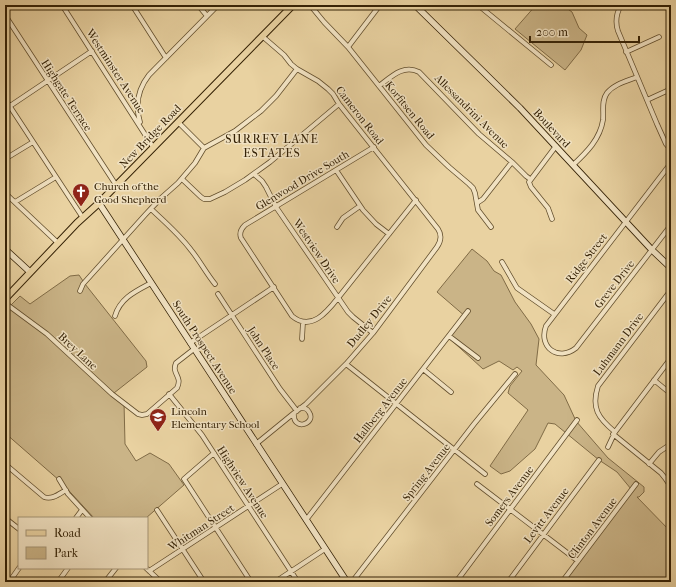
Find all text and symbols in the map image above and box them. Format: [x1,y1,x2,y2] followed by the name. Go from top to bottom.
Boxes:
[530,18,639,44] scale bar
[536,25,568,39] text: 200 m
[83,26,148,116] street label: Westminster Avenue
[38,57,95,134] street label: Highgate Terrace
[431,71,512,152] street label: Allessandrini Avenue
[382,79,438,143] street label: Korfitsen Road
[333,84,387,148] street label: Cameron Road
[117,101,185,171] street label: New Bridge Road
[530,106,574,151] street label: Boulevard
[225,132,319,160] district label: SURREY LANE ESTATES
[253,147,352,213] street label: Glenwood Drive South
[94,180,168,206] place label: Church of the Good Shepherd
[71,182,91,207] church icon: Church of the Good Shepherd
[290,216,343,286] street label: Westview Drive
[563,231,610,286] street label: Ridge Street
[592,257,638,311] street label: Greve Drive
[344,292,395,350] street label: Dudley Drive
[170,298,240,397] street label: South Prospect Avenue
[591,310,647,378] street label: Luhmann Drive
[244,323,283,373] street label: John Place
[55,330,100,373] street label: Brey Lane
[351,375,410,446] street label: Hallberg Avenue
[171,405,260,431] place label: Lincoln Elementary School
[148,407,168,432] school or university icon: Lincoln Elementary School
[400,440,453,504] street label: Spring Avenue
[214,444,271,521] street label: Highview Avenue
[482,463,537,529] street label: Somers Avenue
[521,484,572,546] street label: Levitt Avenue
[565,495,620,562] street label: Clinton Avenue
[165,501,237,554] street label: Whitman Street
[18,517,148,569] legend
[54,526,81,540] text: Road
[54,546,79,560] text: Park

